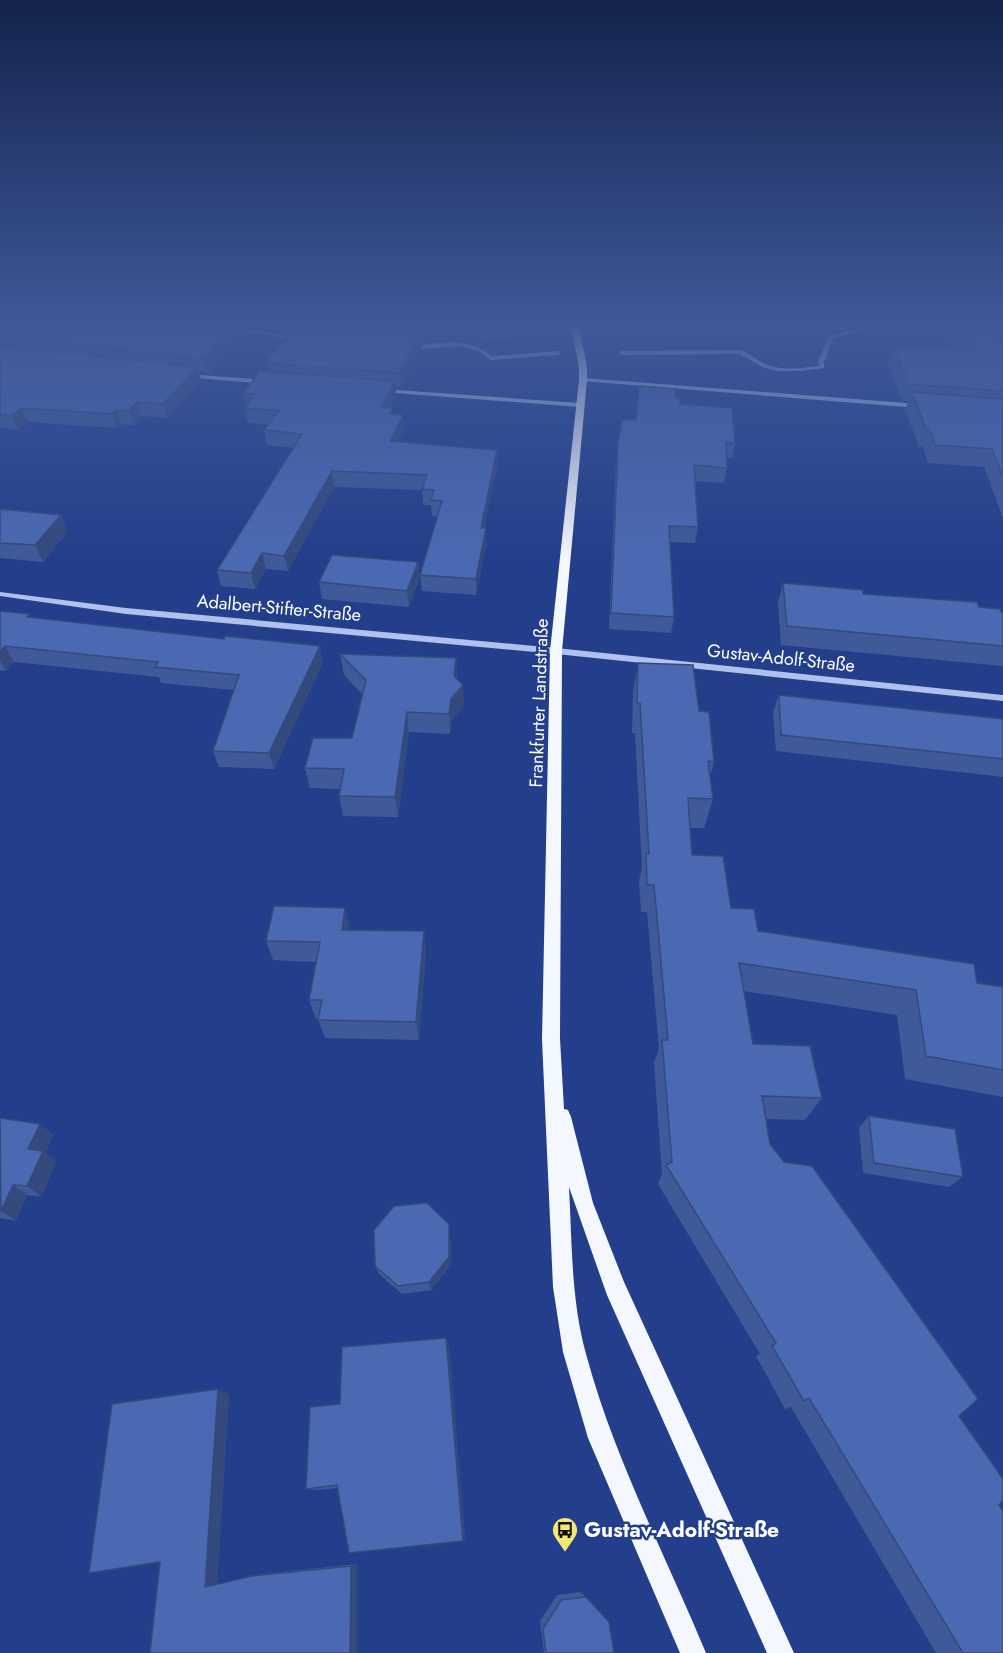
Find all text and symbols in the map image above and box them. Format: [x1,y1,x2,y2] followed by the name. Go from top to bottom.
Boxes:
[196,588,362,628] street label: Adalbert-Stifter-Straße
[523,618,555,788] street label: Frankfurter Landstraße
[706,637,856,679] street label: Gustav-Adolf-Straße
[550,1515,580,1553] bus stop icon: Gustav-Adolf-Straße
[584,1515,779,1545] place label: Gustav-Adolf-Straße

